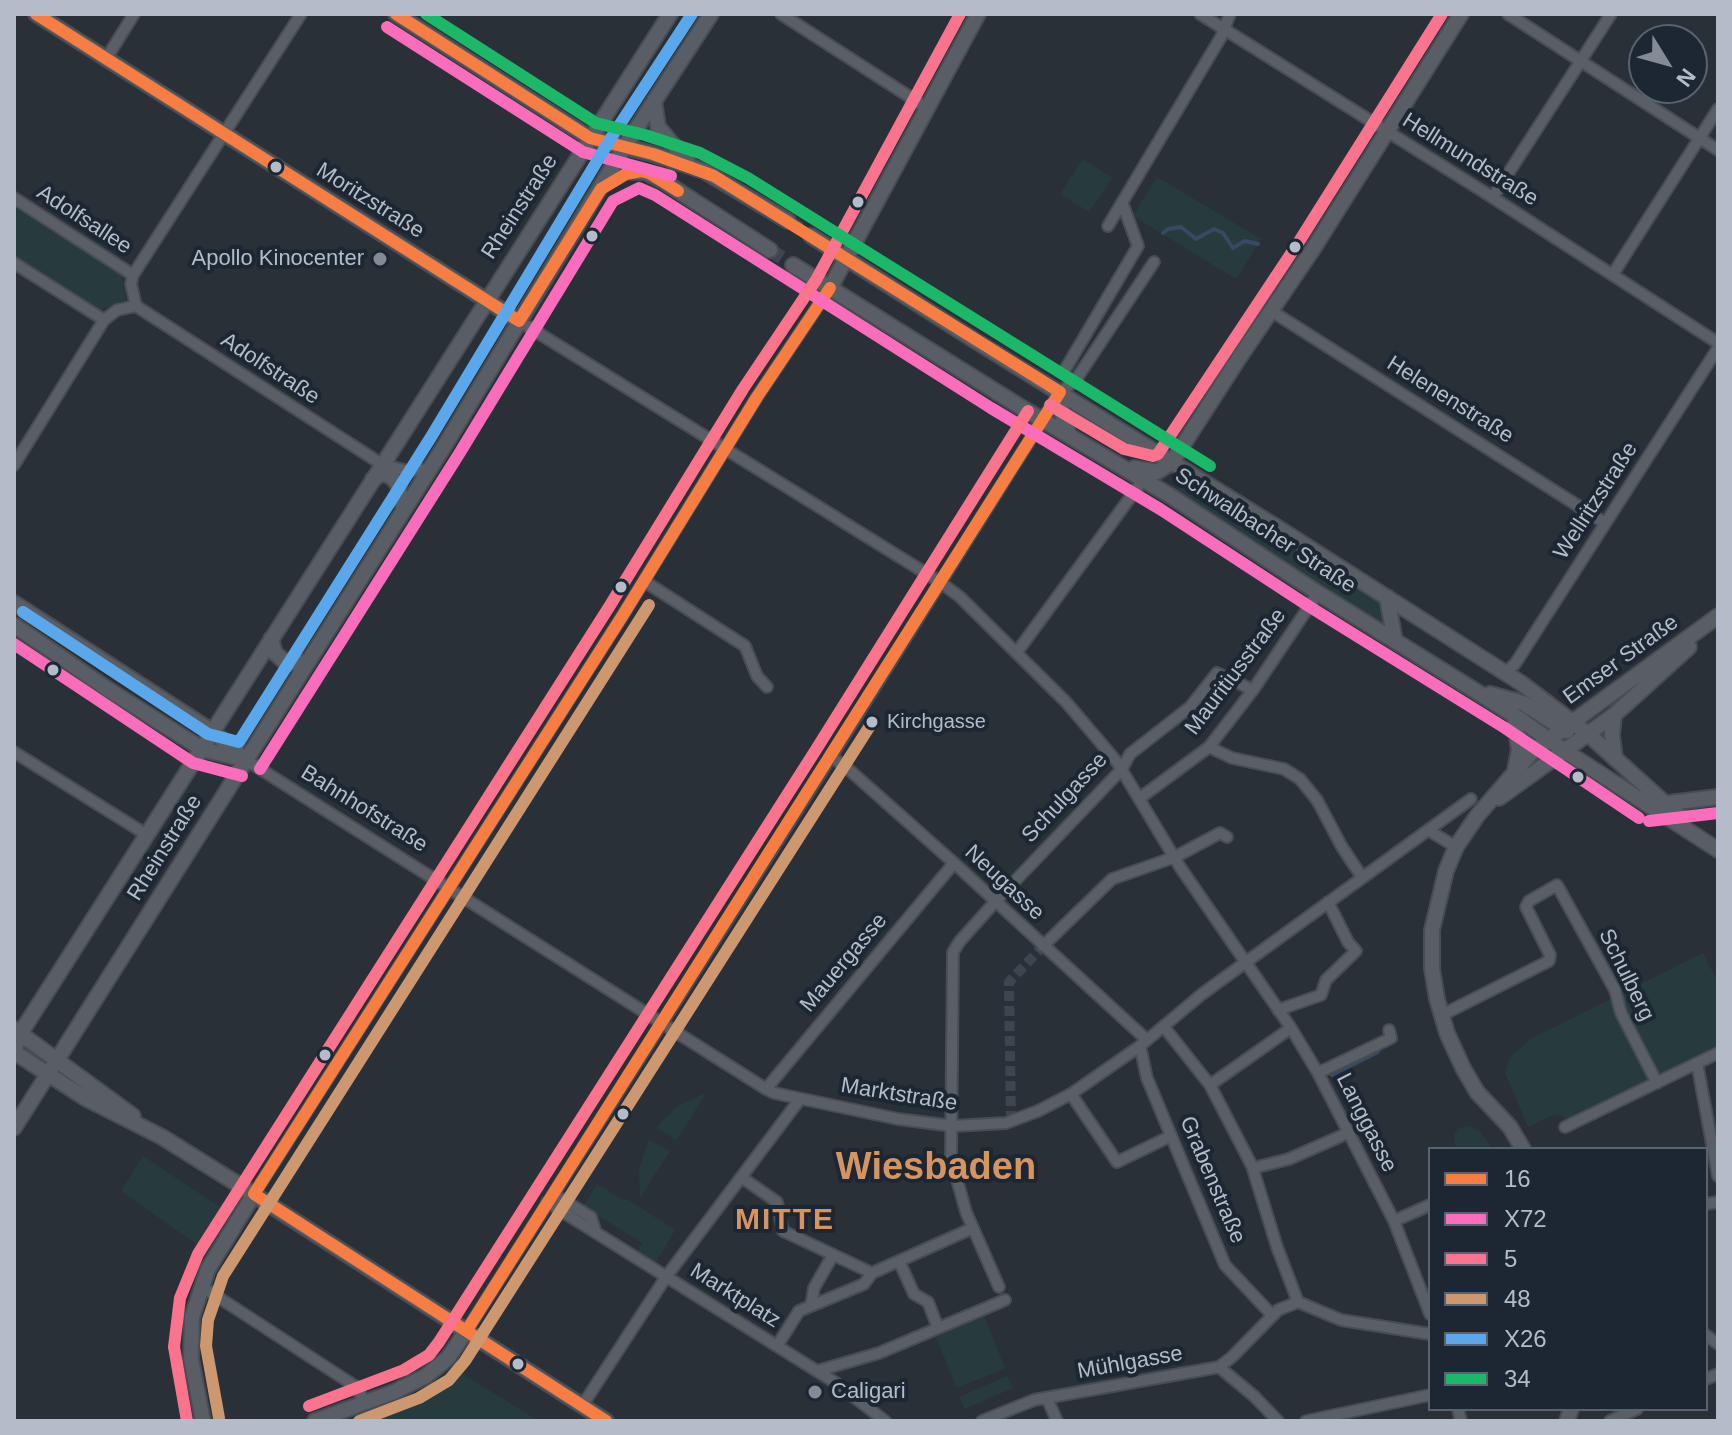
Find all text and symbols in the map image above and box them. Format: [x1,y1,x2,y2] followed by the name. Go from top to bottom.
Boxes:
[1628,24,1708,104] north arrow
[1671,64,1701,91] text: N
[1397,108,1543,212] street label: Hellmundstraße
[476,150,564,264] street label: Rheinstraße
[311,157,429,245] street label: Moritzstraße
[268,159,284,175] unlabelled marker
[32,180,136,260] street label: Adolfsallee
[850,194,866,210] unlabelled marker
[584,228,600,244] unlabelled marker
[1287,239,1303,255] unlabelled marker
[192,246,364,272] place label: Apollo Kinocenter
[371,250,389,268] marker: Apollo Kinocenter
[216,327,324,411] street label: Adolfstraße
[1382,351,1518,449] street label: Helenenstraße
[1548,438,1644,564] street label: Wellritzstraße
[1170,463,1360,599] street label: Schwalbacher Straße
[613,579,629,595] unlabelled marker
[1180,604,1292,740] street label: Mauritiusstraße
[1558,609,1684,711] street label: Emser Straße
[45,662,61,678] unlabelled marker
[887,710,986,734] place label: Kirchgasse
[864,714,880,730] marker: Kirchgasse
[1017,747,1113,849] street label: Schulgasse
[296,760,432,858] street label: Bahnhofstraße
[1570,769,1586,785] unlabelled marker
[122,790,208,906] street label: Rheinstraße
[959,840,1049,926] street label: Neugasse
[795,908,893,1018] street label: Mauergasse
[1592,925,1660,1025] street label: Schulberg
[317,1047,333,1063] unlabelled marker
[1330,1069,1402,1177] street label: Langgasse
[839,1073,959,1117] street label: Marktstraße
[615,1106,631,1122] unlabelled marker
[1173,1112,1251,1248] street label: Grabenstraße
[836,1146,1036,1192] district label: Wiesbaden
[1428,1147,1708,1411] legend
[1504,1165,1531,1192] text: 16
[735,1203,835,1239] district label: MITTE
[1504,1205,1547,1232] text: X72
[1504,1245,1517,1272] text: 5
[685,1258,785,1334] street label: Marktplatz
[1504,1285,1531,1312] text: 48
[1504,1325,1547,1352] text: X26
[1075,1341,1185,1385] street label: Mühlgasse
[510,1356,526,1372] unlabelled marker
[1504,1365,1531,1392] text: 34
[831,1379,906,1405] place label: Caligari
[806,1383,824,1401] marker: Caligari

